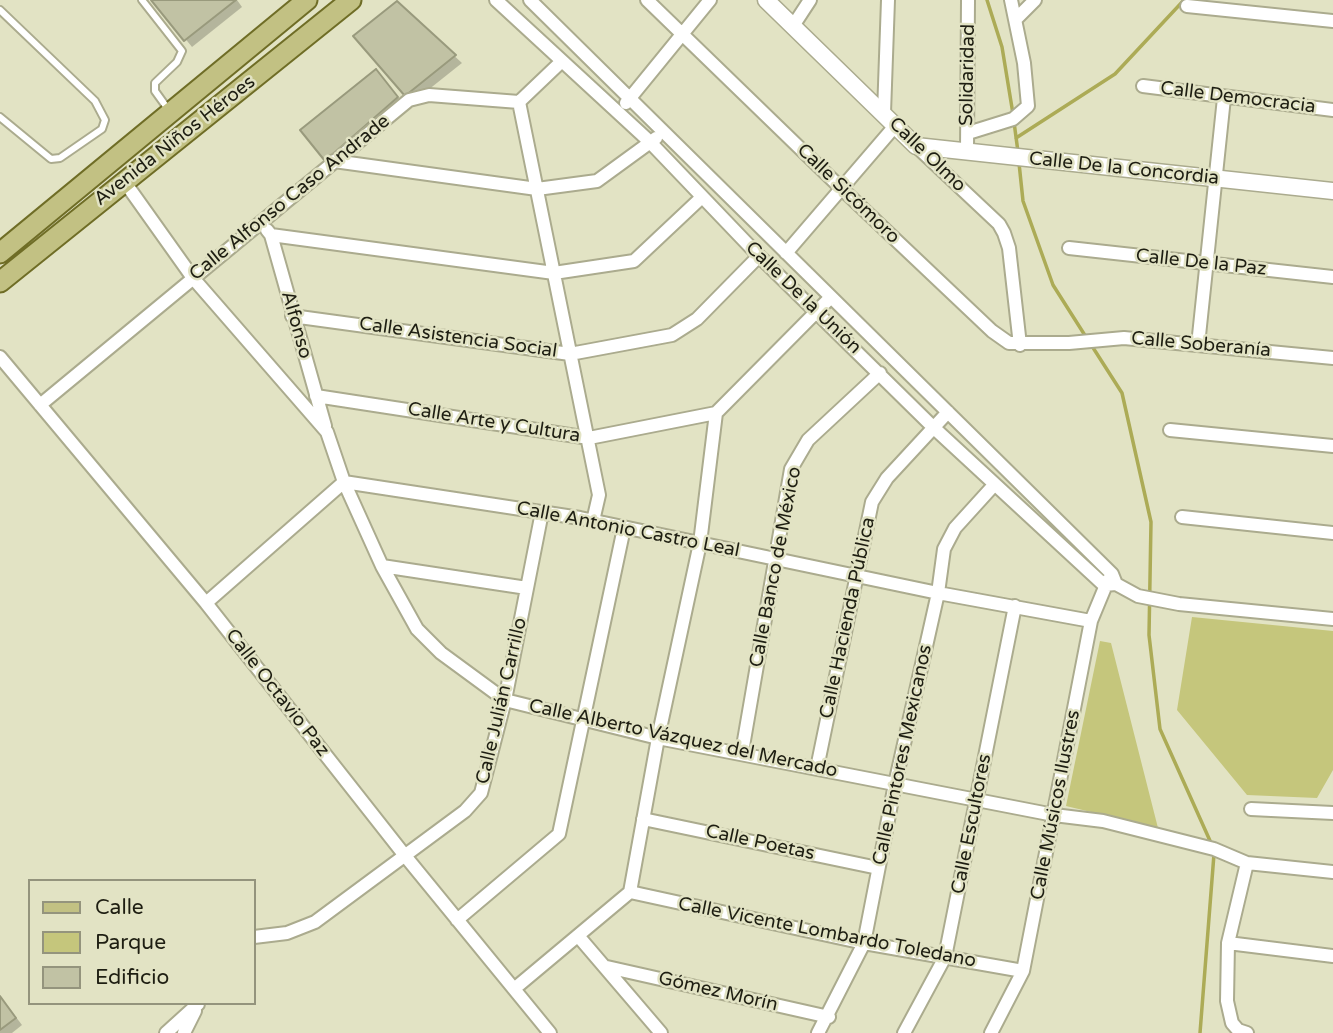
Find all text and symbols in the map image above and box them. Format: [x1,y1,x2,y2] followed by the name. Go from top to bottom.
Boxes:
[956,24,980,126] street label: Solidaridad
[90,71,260,211] street label: Avenida Niños Héroes
[1159,77,1317,119] street label: Calle Democracia
[185,110,395,286] street label: Calle Alfonso Caso Andrade
[884,113,970,197] street label: Calle Olmo
[792,139,904,249] street label: Calle Sicómoro
[1028,148,1220,190] street label: Calle De la Concordia
[740,237,866,359] street label: Calle De la Unión
[1134,245,1268,281] street label: Calle De la Paz
[275,289,317,361] street label: Alfonso
[358,313,558,363] street label: Calle Asistencia Social
[1130,328,1272,362] street label: Calle Soberanía
[406,398,582,448] street label: Calle Arte y Cultura
[745,465,807,669] street label: Calle Banco de México
[515,497,741,563] street label: Calle Antonio Castro Leal
[816,515,880,721] street label: Calle Hacienda Pública
[472,615,532,787] street label: Calle Julián Carrillo
[220,625,334,761] street label: Calle Octavio Paz
[868,643,938,867] street label: Calle Pintores Mexicanos
[527,695,839,783] street label: Calle Alberto Vázquez del Mercado
[1026,708,1086,902] street label: Calle Músicos Ilustres
[947,752,997,896] street label: Calle Escultores
[703,820,817,866] street label: Calle Poetas
[28,879,256,1005] legend
[676,893,978,973] street label: Calle Vicente Lombardo Toledano
[95,895,144,920] text: Calle
[95,930,166,955] text: Parque
[95,965,169,990] text: Edificio
[656,967,780,1017] street label: Gómez Morín

